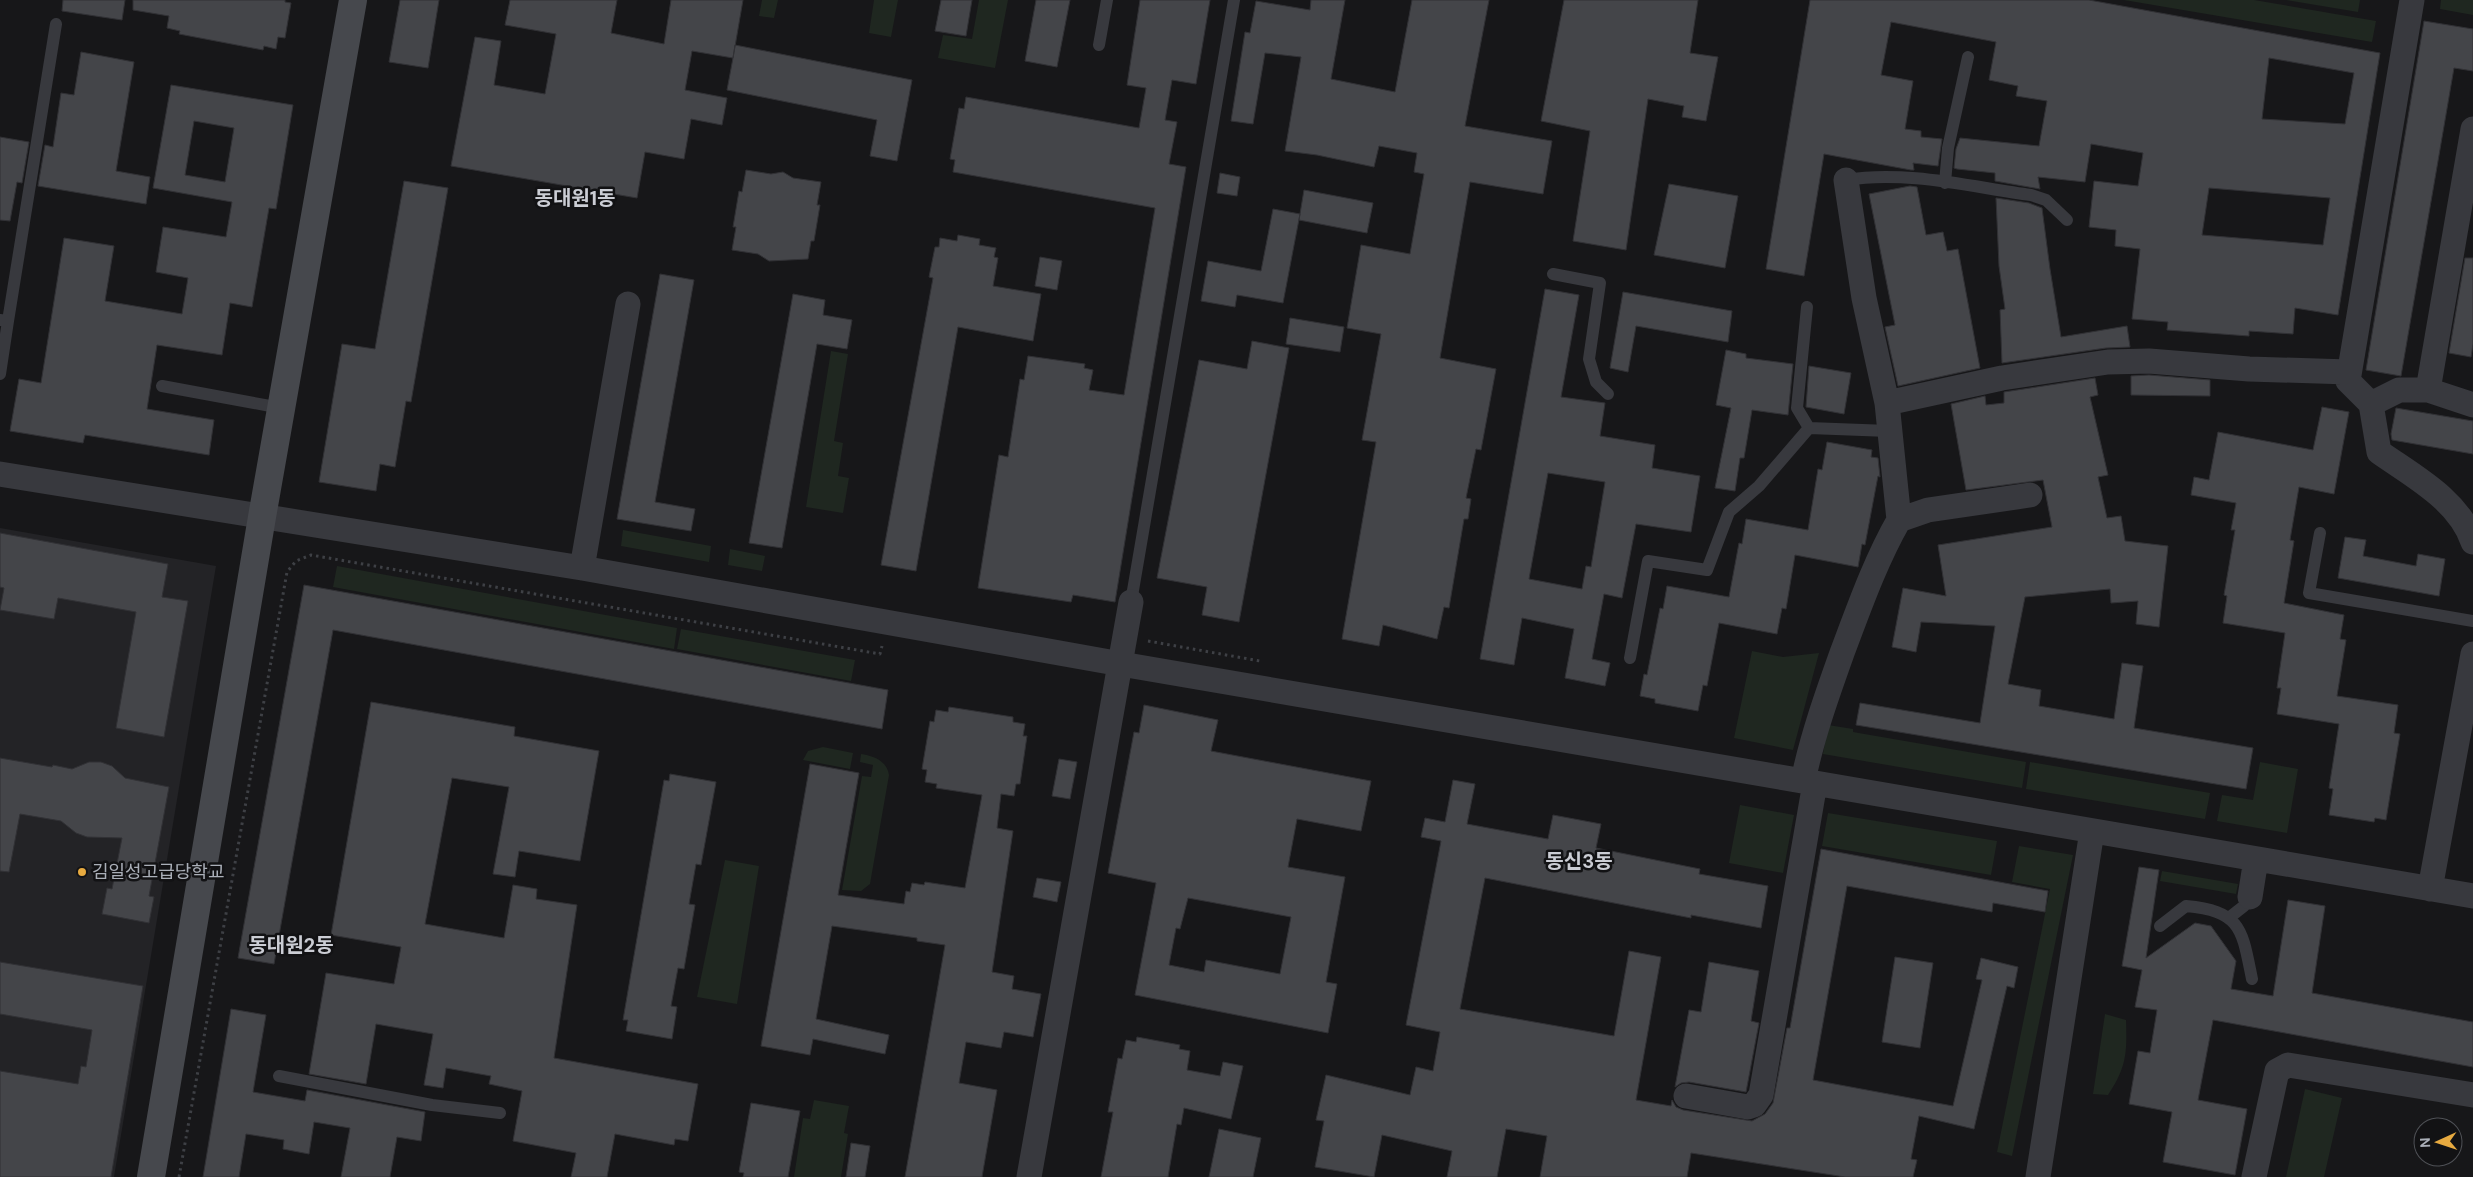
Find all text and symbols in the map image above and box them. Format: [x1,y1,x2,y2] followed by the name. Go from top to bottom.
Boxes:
[535,185,615,211] district label: 동대원1동
[1545,848,1613,874] district label: 동신3동
[92,860,224,884] place label: 김일성고급당학교
[76,866,88,878] marker: 김일성고급당학교
[248,932,334,958] district label: 동대원2동
[2413,1117,2463,1167] north arrow
[2416,1137,2434,1148] text: N

